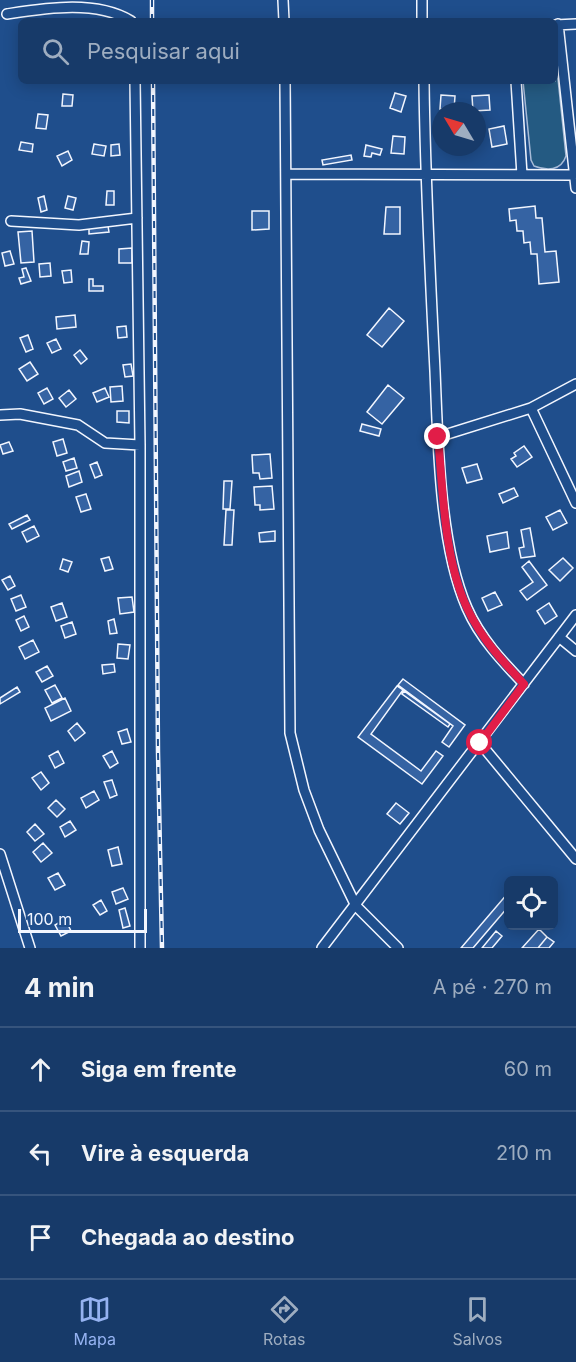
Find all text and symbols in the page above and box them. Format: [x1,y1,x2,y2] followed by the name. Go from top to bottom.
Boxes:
[18,18,558,84] search box
[39,35,72,68] icon: search
[87,38,240,64] text: Pesquisar aqui
[432,102,486,156] north arrow
[424,423,450,449] route end
[466,729,492,755] route start
[504,876,558,930] map controls
[504,876,558,930] button: locate
[18,906,147,934] scale bar
[27,909,72,929] text: 100 m
[24,972,95,1003] text: 4 min
[433,975,552,999] text: A pé · 270 m
[24,1053,57,1086] icon: ahead
[81,1056,237,1082] text: Siga em frente
[504,1057,552,1081] text: 60 m
[24,1137,57,1170] icon: left
[81,1140,249,1166] text: Vire à esquerda
[496,1141,552,1165] text: 210 m
[24,1221,57,1254] icon: arrive
[81,1224,295,1250] text: Chegada ao destino
[74,1293,116,1349] tab: Mapa
[263,1293,305,1349] tab: Rotas
[453,1293,502,1349] tab: Salvos

